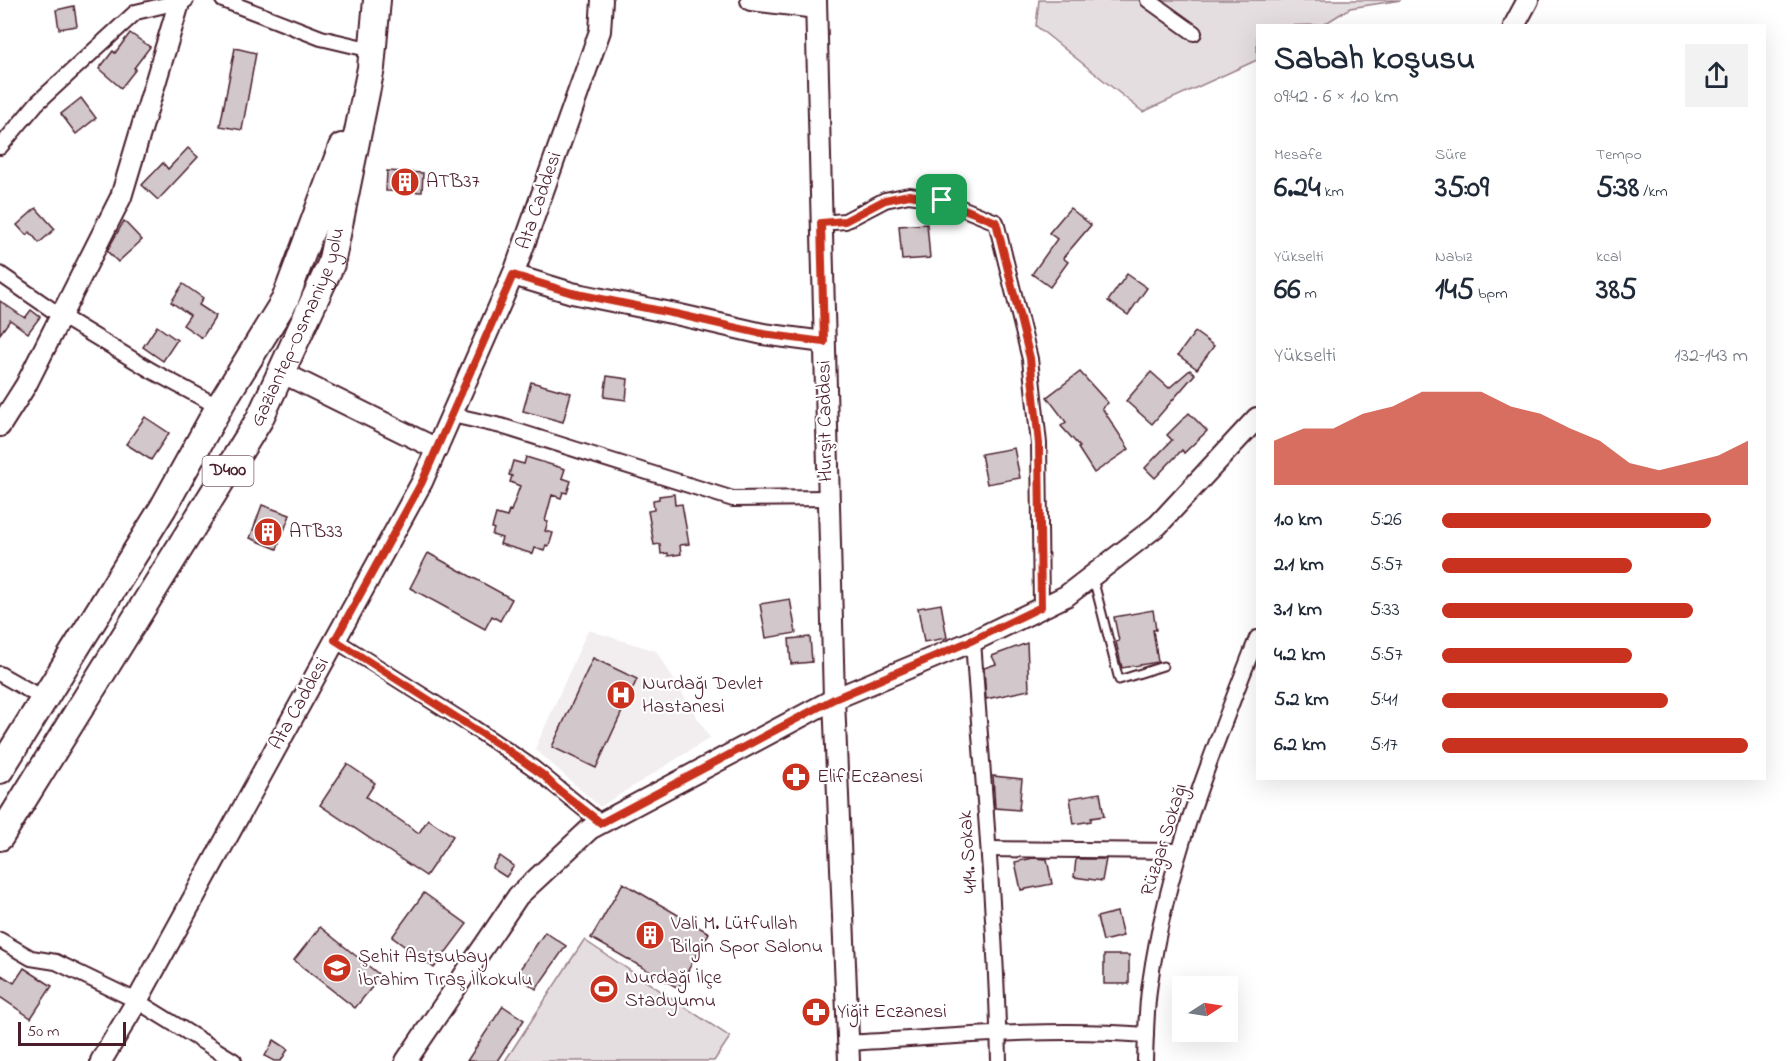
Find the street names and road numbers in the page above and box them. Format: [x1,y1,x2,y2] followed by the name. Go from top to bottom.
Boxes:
[510,148,570,254] street label: Ata Caddesi
[243,225,353,432] street label: Gaziantep-Osmaniye yolu
[810,360,842,482] street label: Hurşit Caddesi
[202,456,254,486] road number: D400
[263,652,337,756] street label: Ata Caddesi
[1134,780,1197,900] street label: Rüzgar Sokağı
[952,809,986,894] street label: 414. Sokak

